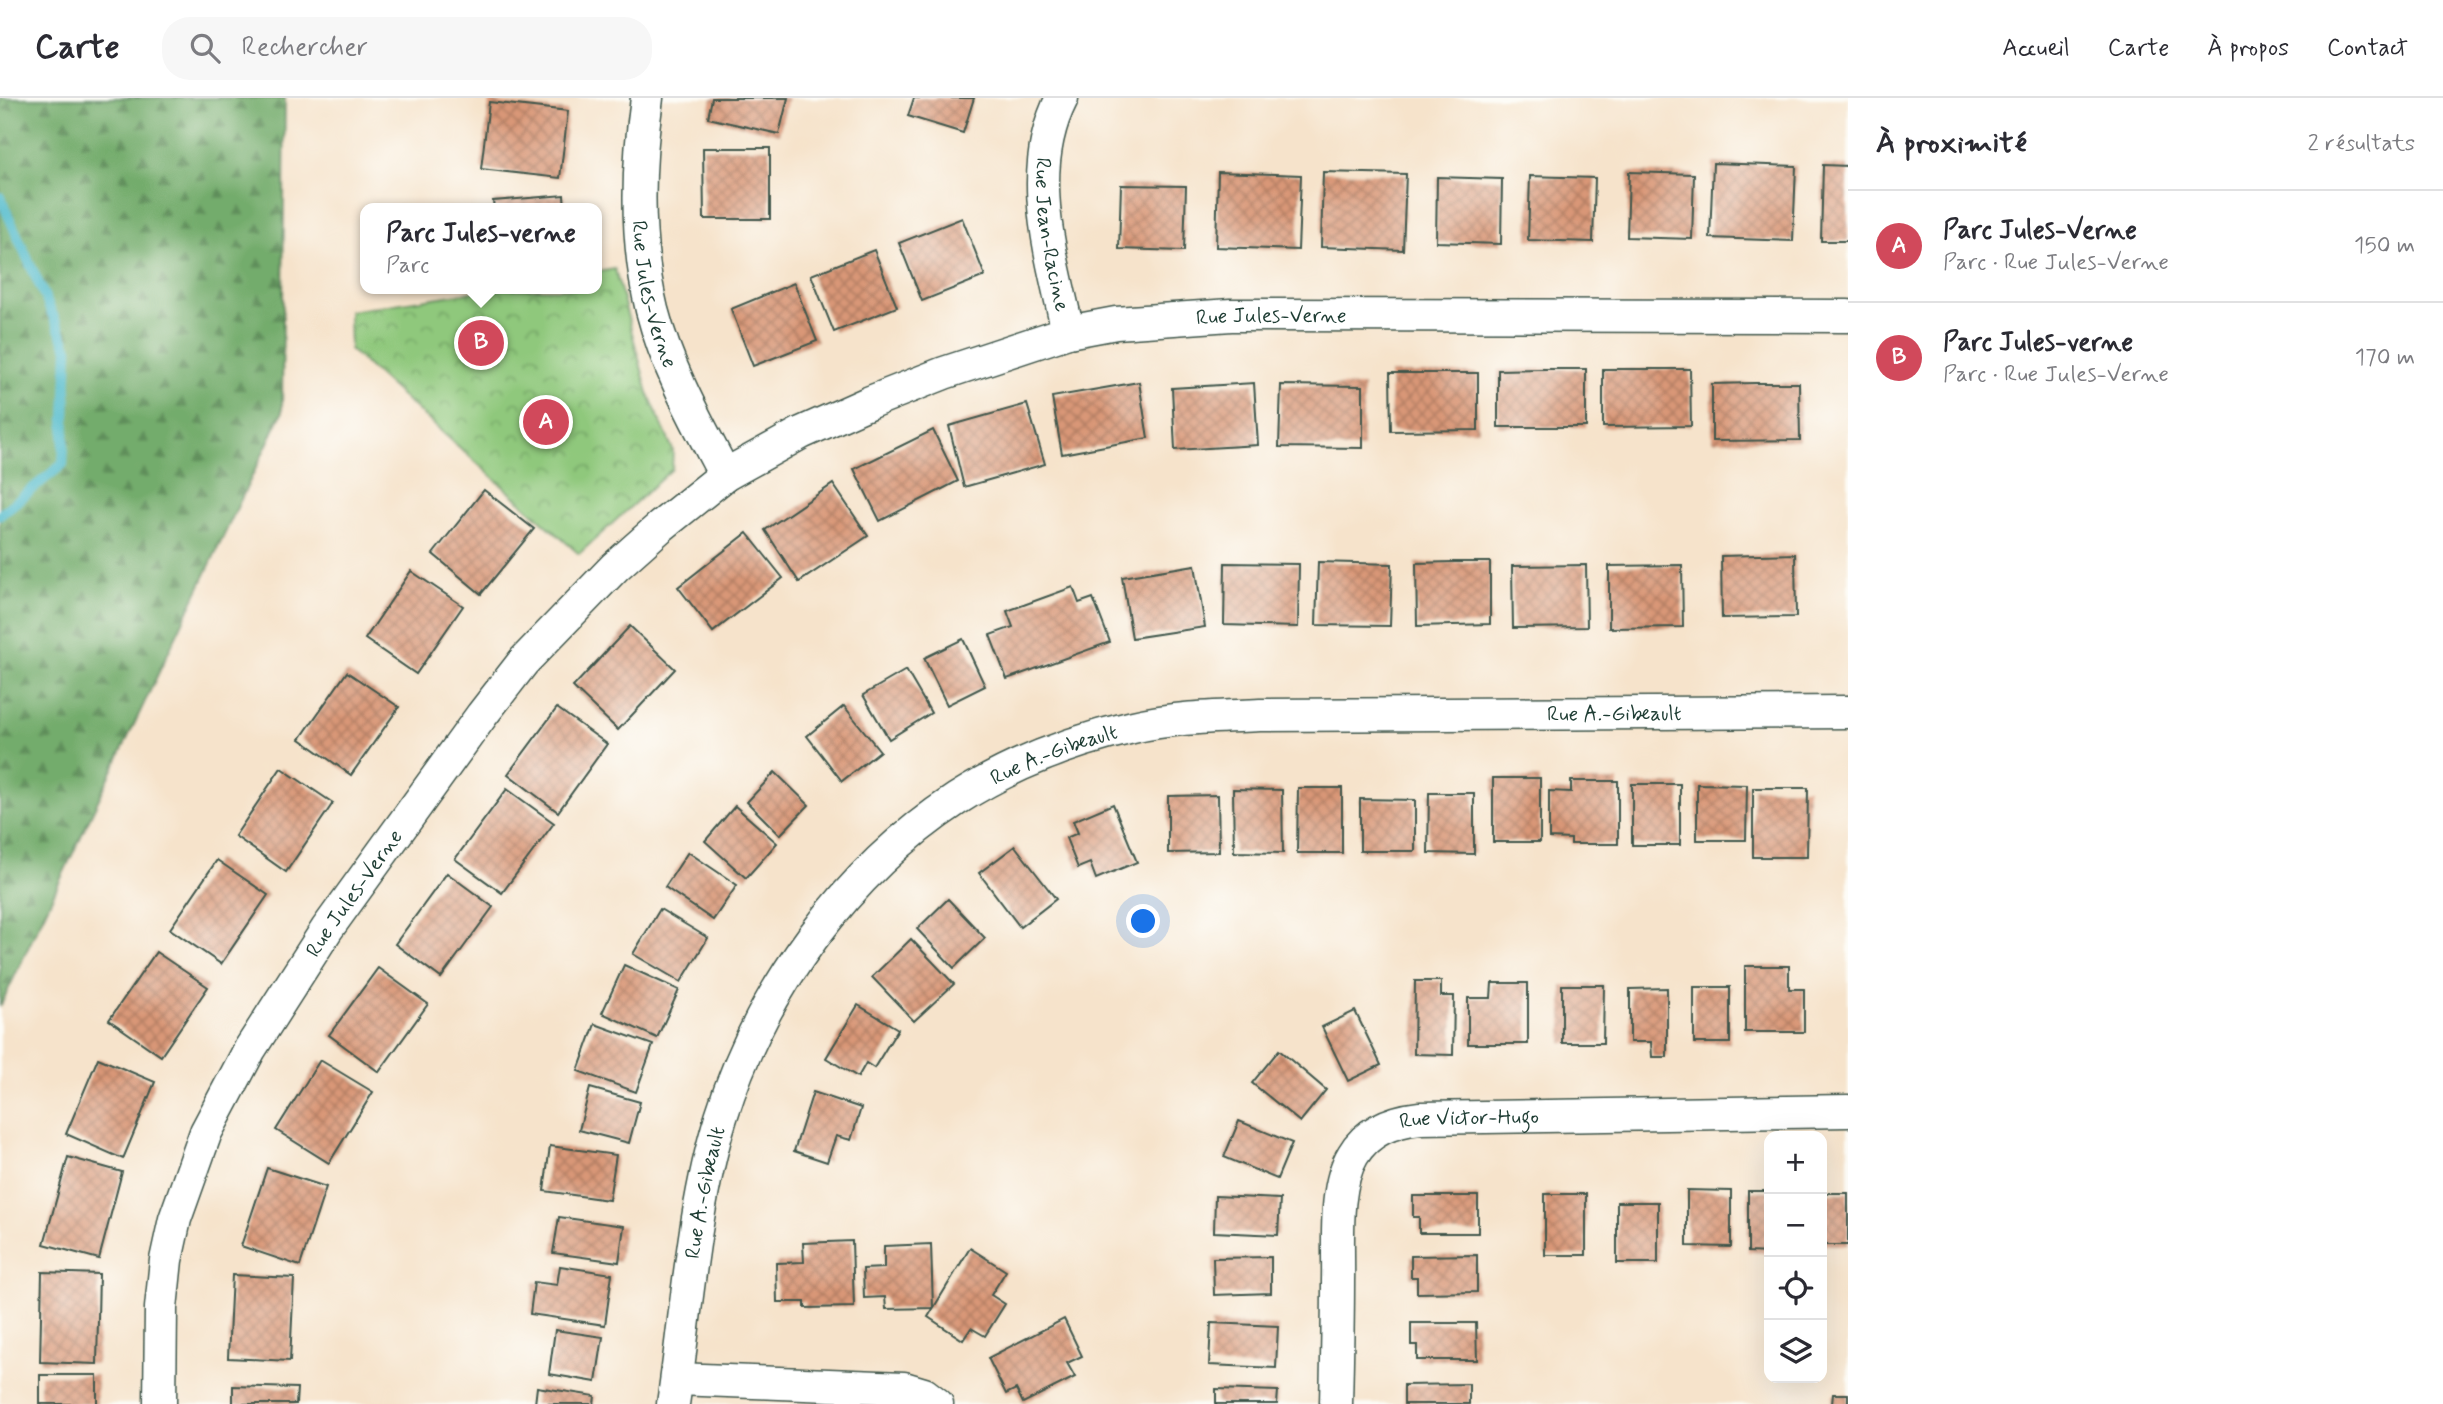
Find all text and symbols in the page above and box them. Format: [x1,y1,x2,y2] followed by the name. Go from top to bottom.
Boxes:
[162,17,652,80] search box
[35,26,120,70] text: Carte
[186,29,224,67] icon: search
[242,31,368,65] text: Rechercher
[2002,33,2070,64] text: Accueil
[2108,33,2169,64] text: Carte
[2207,33,2289,64] text: À propos
[2327,33,2408,64] text: Contact
[1876,124,2027,163] text: À proximité
[2307,129,2415,159] text: 2 résultats
[1028,156,1076,314] street label: Rue Jean-Racine
[360,203,602,294] popup
[1943,214,2137,248] text: Parc Jules-Verne
[386,217,576,251] text: Parc Jules-verne
[625,220,683,372] street label: Rue Jules-Verne
[1891,231,1907,261] text: A
[2354,231,2415,261] text: 150 m
[1943,248,2169,278] text: Parc · Rue Jules-Verne
[386,251,429,281] text: Parc
[1195,302,1347,332] street label: Rue Jules-Verne
[458,317,504,369] pin: B
[1943,326,2133,360] text: Parc Jules-verne
[1892,343,1906,373] text: B
[2355,343,2415,373] text: 170 m
[1943,360,2169,390] text: Parc · Rue Jules-Verne
[523,396,569,448] pin: A
[1547,700,1682,729] street label: Rue A.-Gibeault
[986,718,1121,792] street label: Rue A.-Gibeault
[300,824,410,963] street label: Rue Jules-Verne
[1126,904,1160,938] your location
[1397,1103,1539,1136] street label: Rue Victor-Hugo
[679,1123,733,1261] street label: Rue A.-Gibeault
[1764,1131,1827,1383] map controls
[1764,1131,1827,1194] button: +
[1764,1194,1827,1257] button: −
[1764,1257,1827,1320] button: locate
[1764,1320,1827,1383] button: layers

